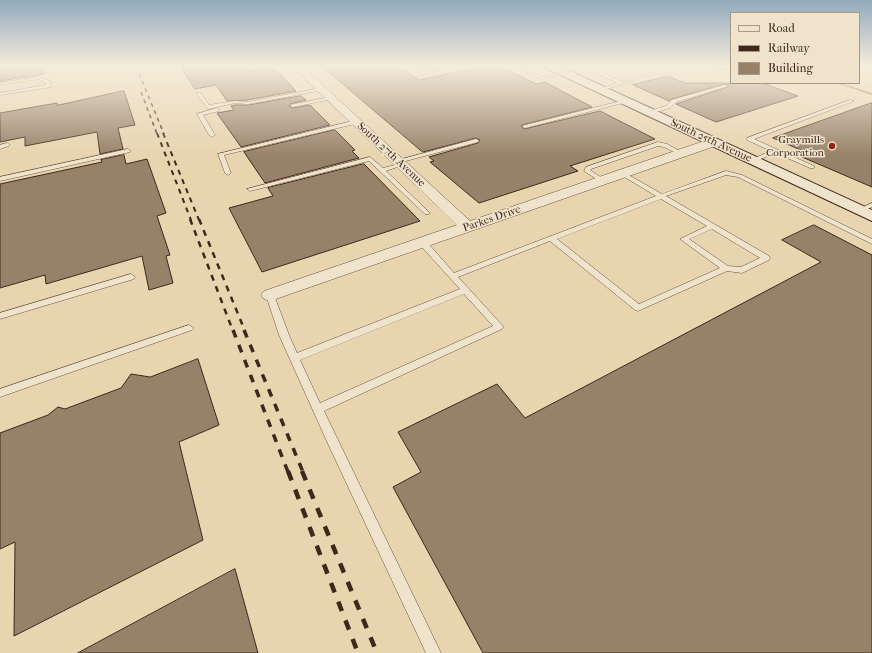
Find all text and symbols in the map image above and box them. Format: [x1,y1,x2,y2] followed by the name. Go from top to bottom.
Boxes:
[730,12,860,84] legend
[768,21,795,35] text: Road
[768,41,810,55] text: Railway
[768,61,813,75] text: Building
[668,116,754,166] street label: South 25th Avenue
[354,120,428,190] street label: South 27th Avenue
[766,133,824,159] place label: Graymills Corporation
[827,141,837,151] marker: Graymills Corporation
[461,203,523,235] street label: Parkes Drive

